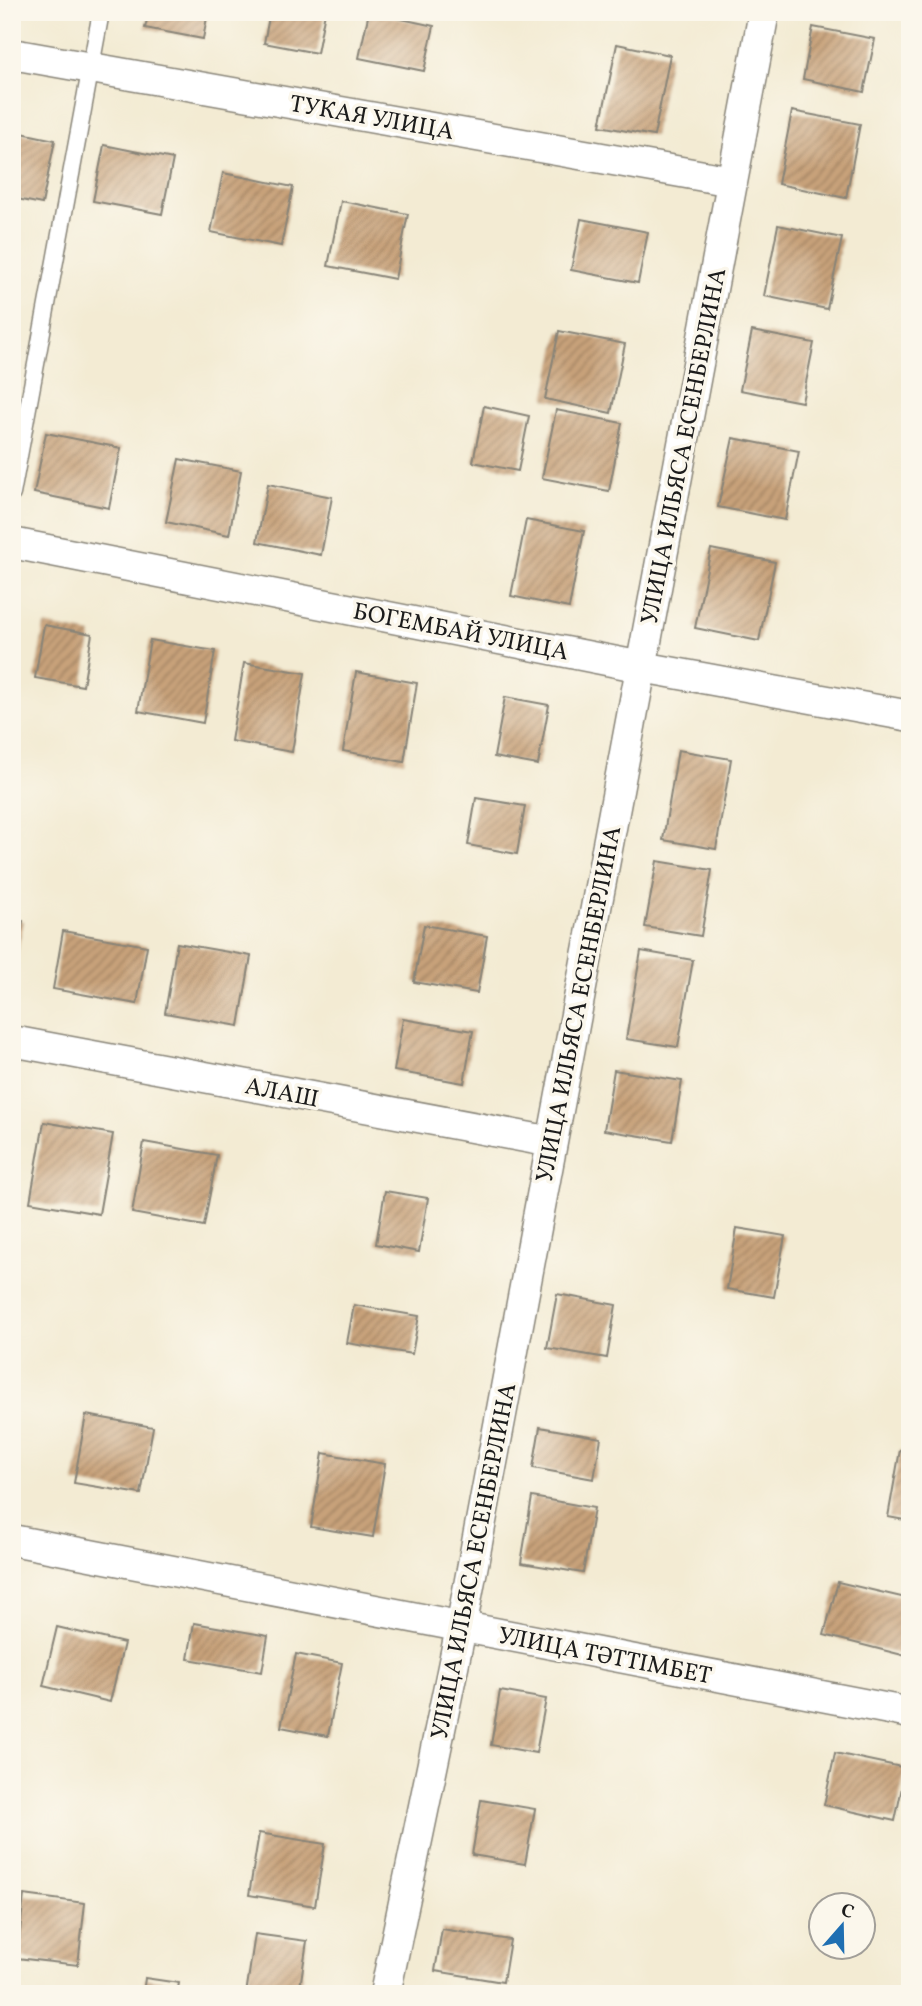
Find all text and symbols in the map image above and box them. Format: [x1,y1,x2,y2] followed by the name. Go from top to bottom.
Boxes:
[287,88,456,150] street label: ТУКАЯ УЛИЦА
[634,265,736,628] street label: УЛИЦА ИЛЬЯСА ЕСЕНБЕРЛИНА
[350,595,571,671] street label: БОГЕМБАЙ УЛИЦА
[529,823,631,1186] street label: УЛИЦА ИЛЬЯСА ЕСЕНБЕРЛИНА
[242,1070,321,1118] street label: АЛАШ
[424,1380,526,1743] street label: УЛИЦА ИЛЬЯСА ЕСЕНБЕРЛИНА
[495,1620,714,1694] street label: УЛИЦА ТӘТТІМБЕТ
[806,1890,876,1960] north arrow
[837,1898,857,1926] text: С

